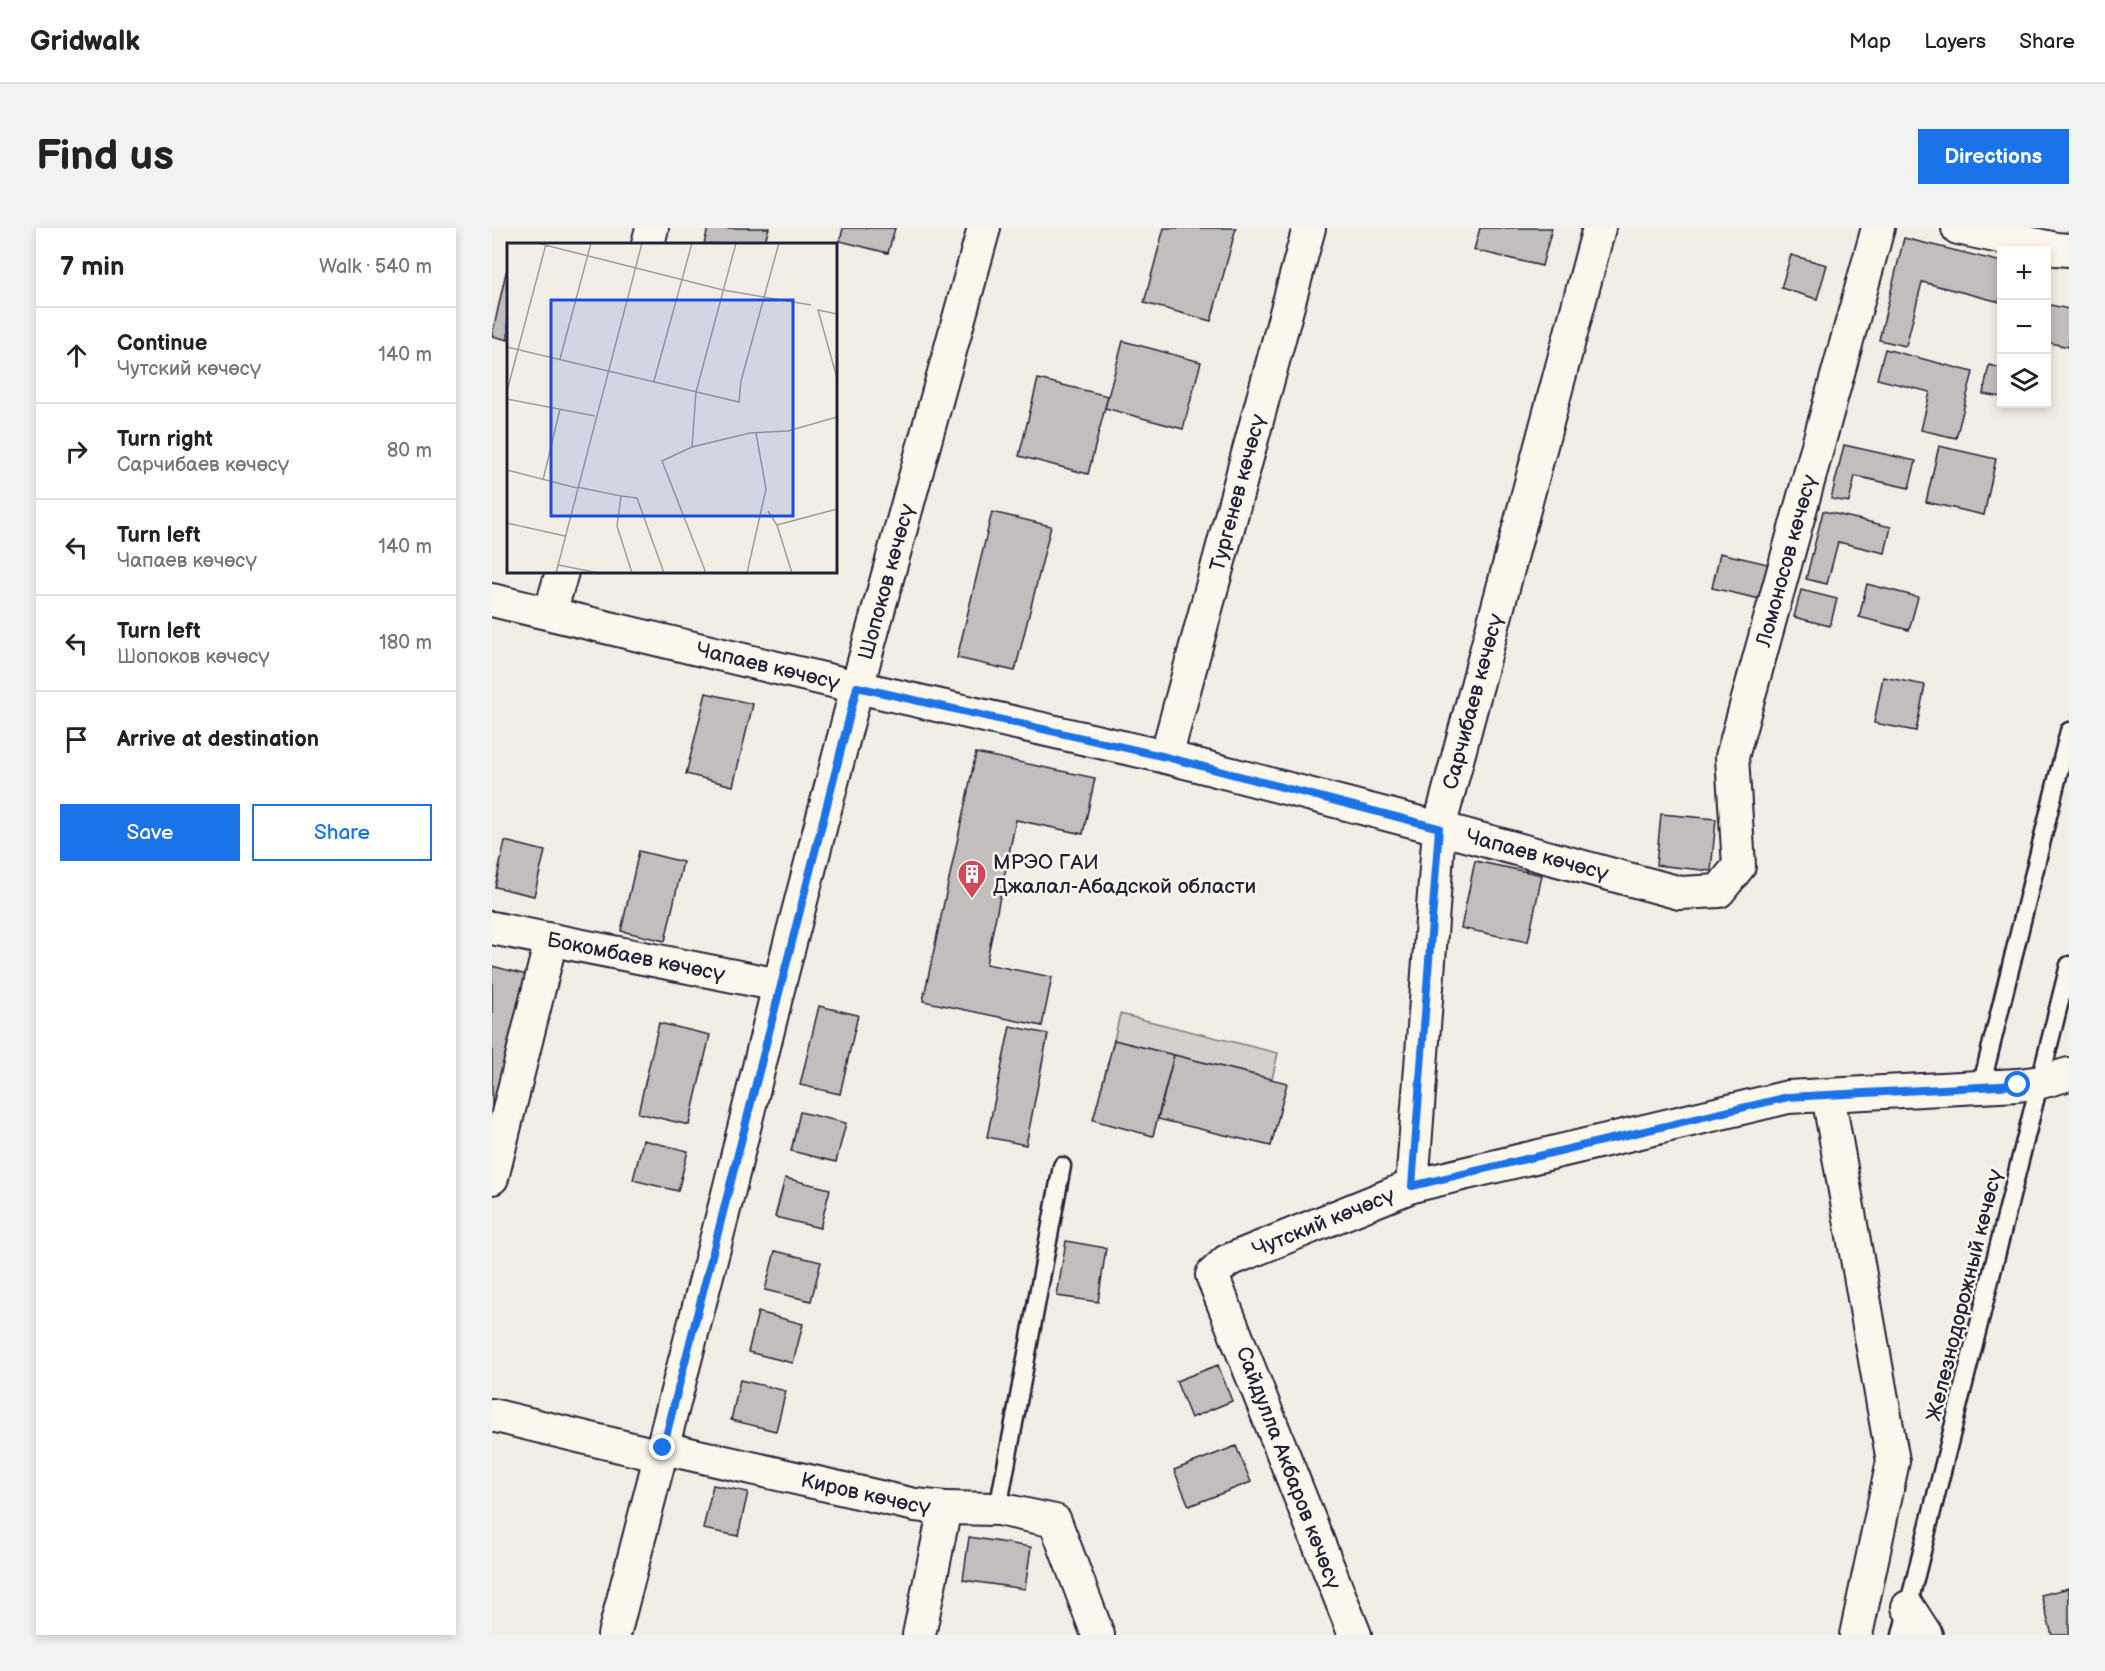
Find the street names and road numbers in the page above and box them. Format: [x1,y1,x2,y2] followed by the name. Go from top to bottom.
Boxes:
[1205,411,1271,574] street label: Тургенев көчөсү
[1751,471,1823,650] street label: Ломоносов көчөсү
[853,500,920,663] street label: Шопоков көчөсү
[1438,610,1509,792] street label: Сарчибаев көчөсү
[694,637,843,696] street label: Чапаев көчөсү
[1463,824,1612,886] street label: Чапаев көчөсү
[545,927,728,987] street label: Бокомбаев көчөсү
[1921,1166,2008,1424] street label: Железнодорожный көчөсү
[1249,1182,1399,1262] street label: Чутский көчөсү
[1231,1343,1347,1594] street label: Сайдулла Акбаров көчөсү
[798,1468,933,1520] street label: Киров көчөсү

